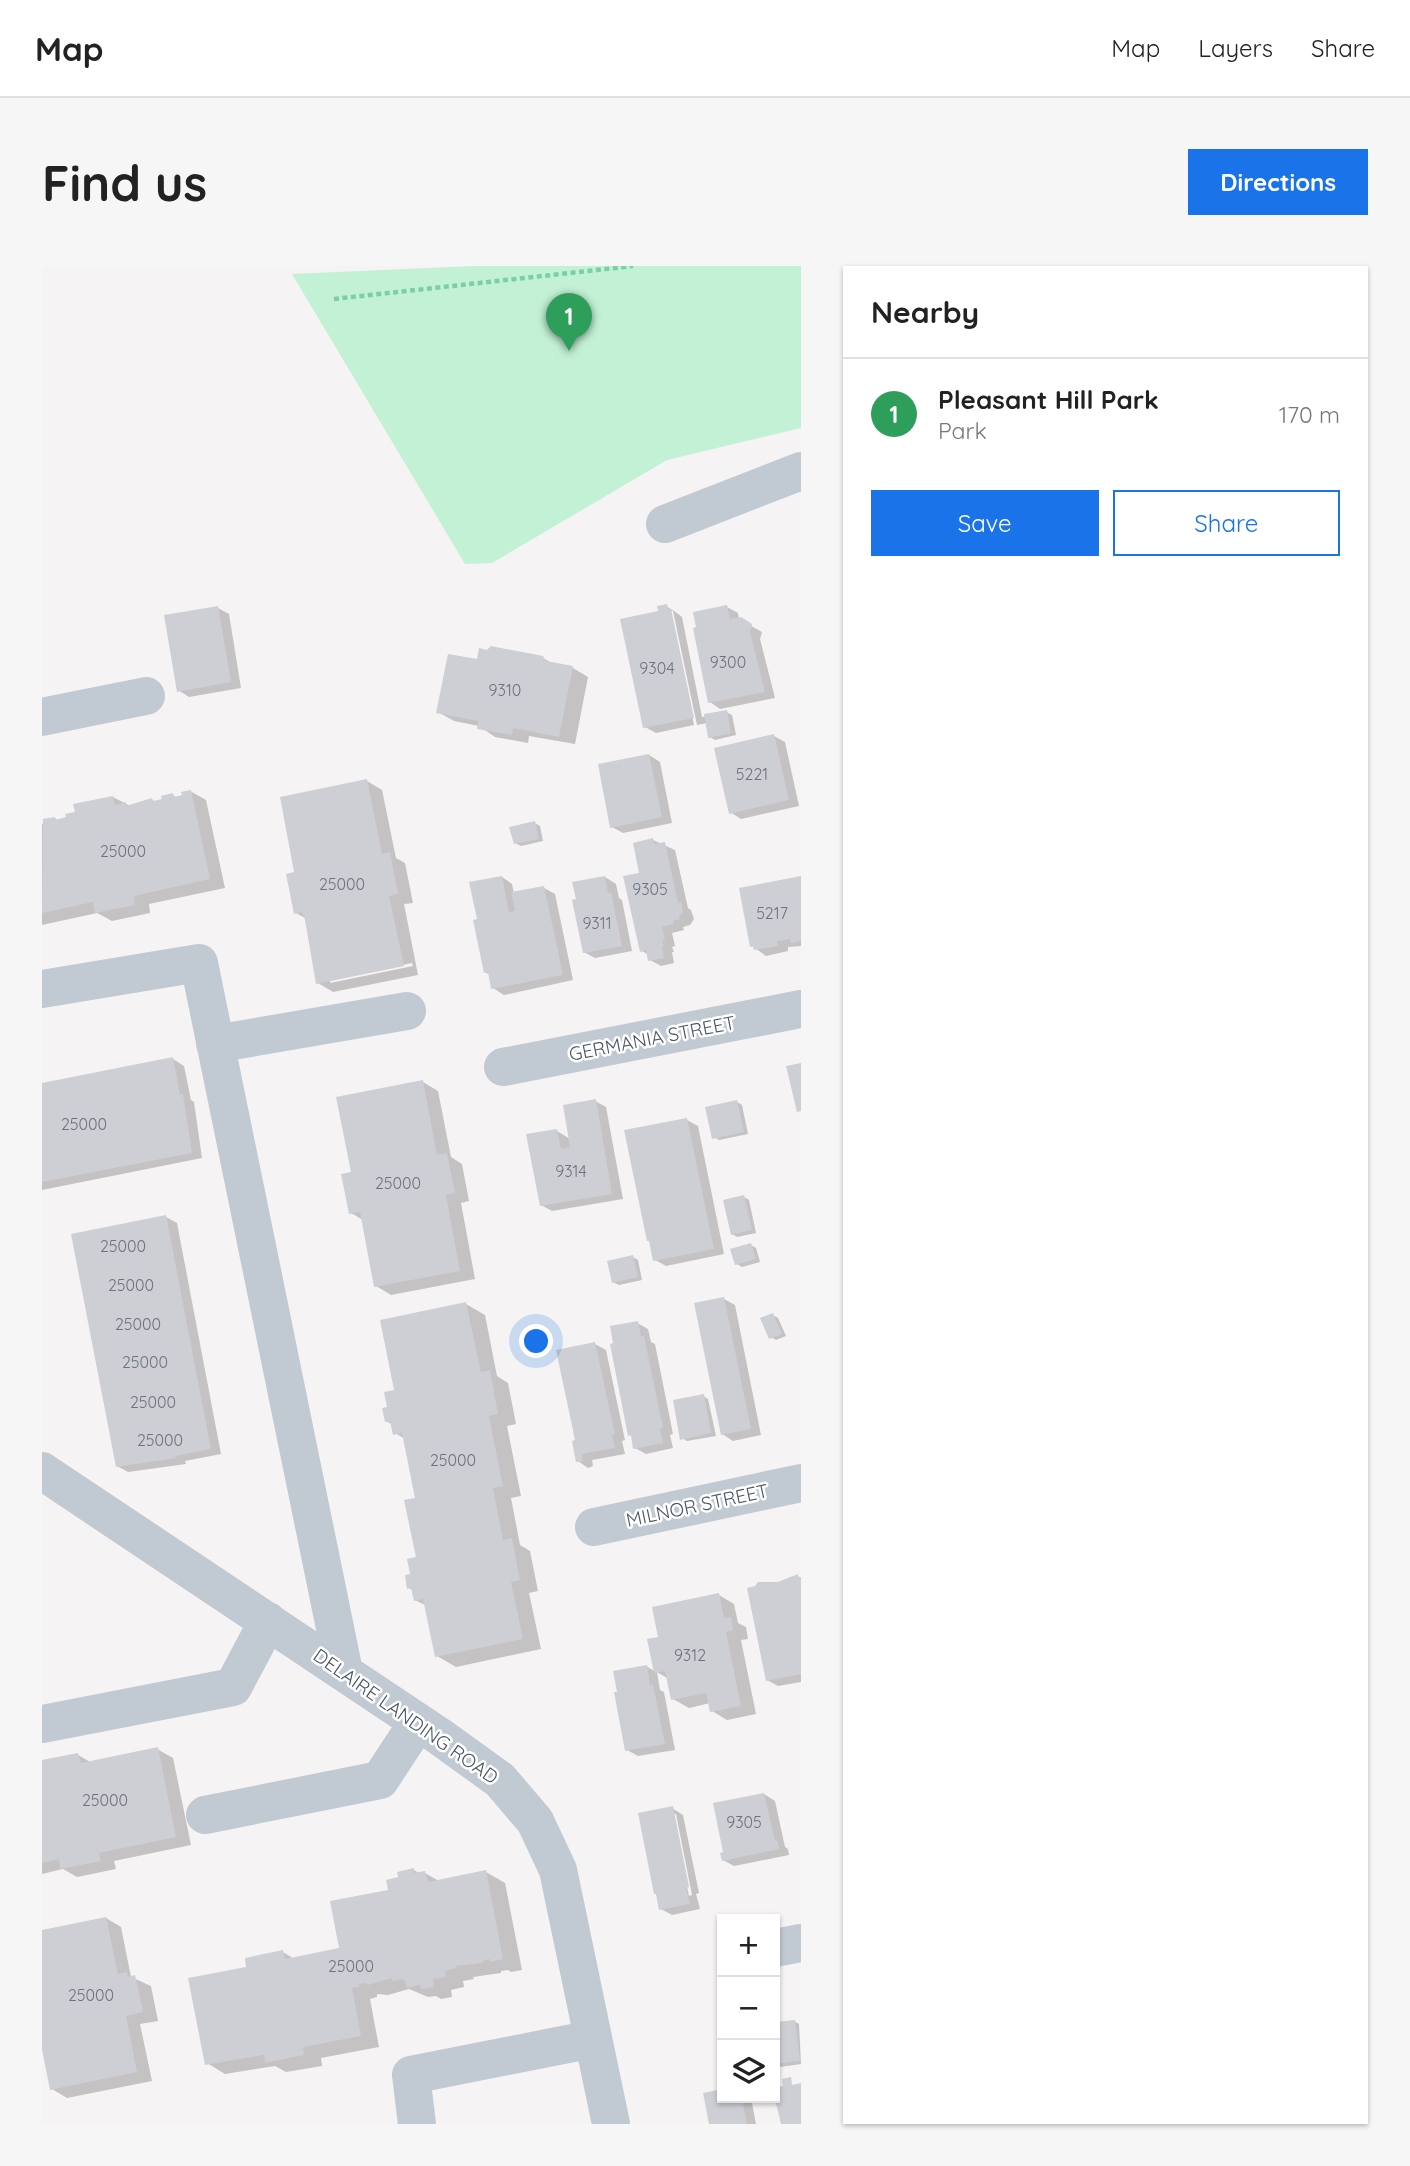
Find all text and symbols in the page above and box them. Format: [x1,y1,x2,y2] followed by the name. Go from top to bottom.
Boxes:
[35,28,103,69] text: Map
[1111,33,1160,63] text: Map
[1198,33,1273,63] text: Layers
[1311,33,1375,63] text: Share
[1188,149,1368,215] button: Directions
[42,152,207,213] text: Find us
[546,293,592,351] pin: 1
[871,293,979,331] text: Nearby
[938,383,1159,416] text: Pleasant Hill Park
[890,400,898,429] text: 1
[1279,400,1340,429] text: 170 m
[938,416,987,445] text: Park
[871,490,1099,556] button: Save
[1113,490,1340,556] button: Share
[710,652,746,672] house number: 9300
[639,658,675,678] house number: 9304
[489,680,521,700] house number: 9310
[736,764,768,784] house number: 5221
[100,841,146,861] house number: 25000
[319,874,365,894] house number: 25000
[632,879,668,899] house number: 9305
[756,903,788,923] house number: 5217
[582,913,612,933] house number: 9311
[567,1010,737,1066] street label: GERMANIA STREET
[61,1114,107,1134] house number: 25000
[555,1161,587,1181] house number: 9314
[375,1173,421,1193] house number: 25000
[100,1236,146,1256] house number: 25000
[108,1275,154,1295] house number: 25000
[115,1314,161,1334] house number: 25000
[519,1324,553,1358] your location
[122,1352,168,1372] house number: 25000
[130,1392,176,1412] house number: 25000
[137,1430,183,1450] house number: 25000
[430,1450,476,1470] house number: 25000
[624,1478,770,1532] street label: MILNOR STREET
[309,1643,503,1789] street label: DELAIRE LANDING ROAD
[674,1645,706,1665] house number: 9312
[82,1790,128,1810] house number: 25000
[726,1812,762,1832] house number: 9305
[717,1914,780,2103] map controls
[717,1914,780,1977] button: +
[328,1956,374,1976] house number: 25000
[717,1977,780,2040] button: −
[68,1985,114,2005] house number: 25000
[717,2040,780,2103] button: layers

